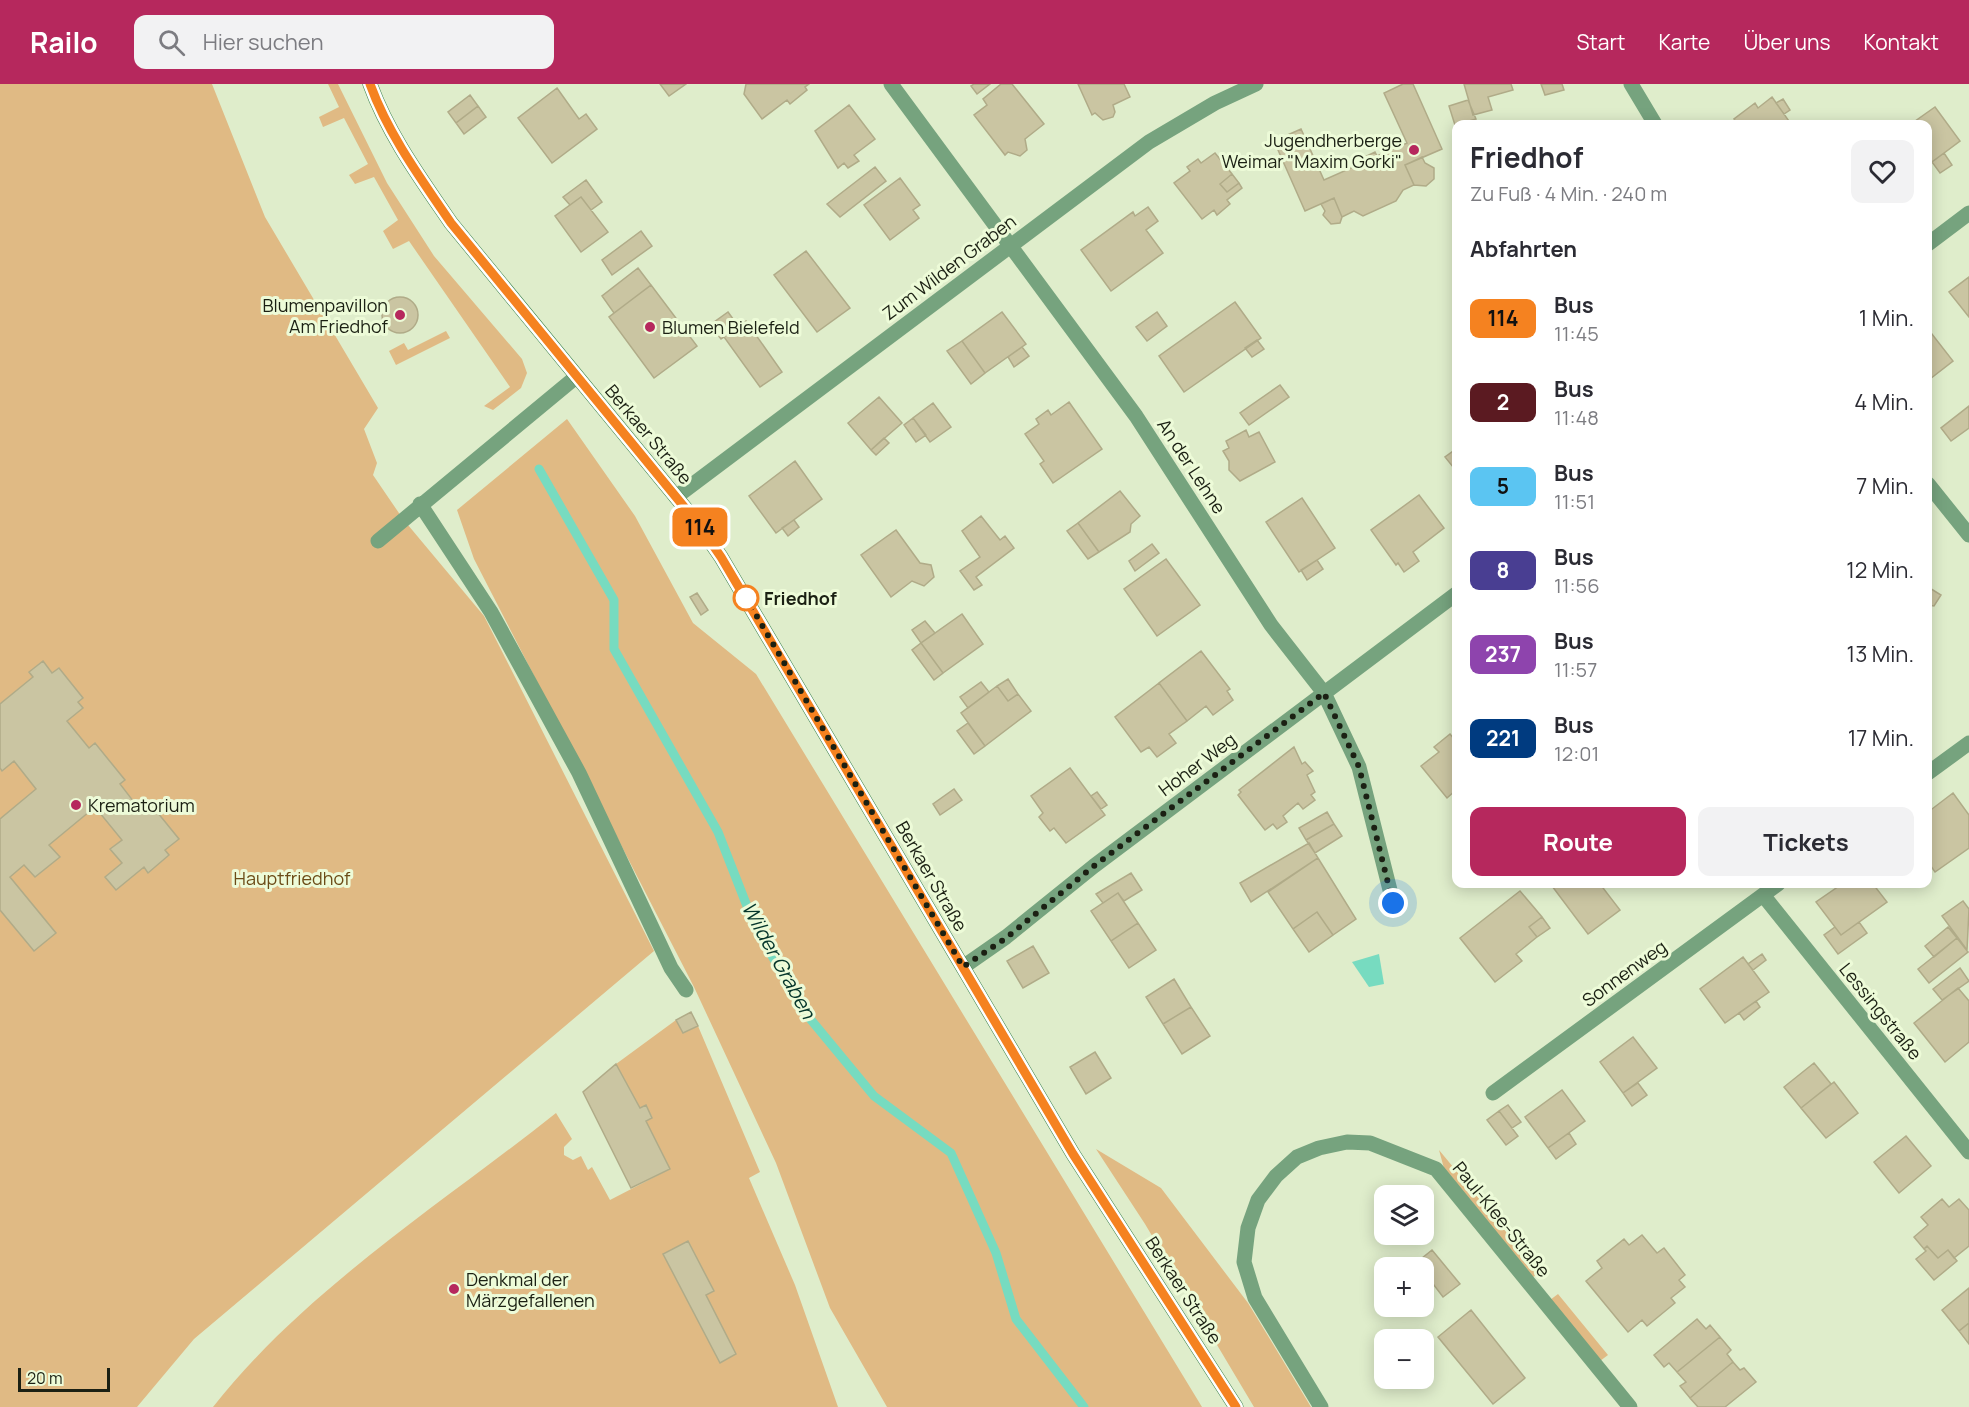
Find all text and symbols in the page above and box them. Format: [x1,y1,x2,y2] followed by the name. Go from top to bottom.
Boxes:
[134,15,554,69] search box
[30,23,98,61] text: Railo
[155,26,188,59] icon: search
[203,27,323,57] text: Hier suchen
[1576,28,1625,56] text: Start
[1658,28,1710,56] text: Karte
[1743,28,1831,56] text: Über uns
[1864,28,1939,56] text: Kontakt
[1221,128,1402,173] place label: Jugendherberge Weimar "Maxim Gorki"
[1470,138,1583,176] text: Friedhof
[1851,140,1914,203] button: heart
[1407,143,1421,157] marker: Jugendherberge Weimar "Maxim Gorki"
[1470,180,1667,207] text: Zu Fuß · 4 Min. · 240 m
[877,209,1021,325] street label: Zum Wilden Graben
[1470,234,1577,264] text: Abfahrten
[1554,290,1594,320] text: Bus
[263,293,389,338] place label: Blumenpavillon Am Friedhof
[1859,303,1914,333] text: 1 Min.
[1487,304,1519,332] text: 114
[393,308,407,322] marker: Blumenpavillon Am Friedhof
[662,315,800,339] place label: Blumen Bielefeld
[643,320,657,334] marker: Blumen Bielefeld
[1554,320,1599,347] text: 11:45
[1554,374,1594,404] text: Bus
[600,379,698,489] street label: Berkaer Straße
[1854,387,1914,417] text: 4 Min.
[1497,388,1509,416] text: 2
[1554,404,1599,431] text: 11:48
[1152,414,1232,518] street label: An der Lehne
[1554,458,1594,488] text: Bus
[1856,471,1914,501] text: 7 Min.
[1497,472,1509,500] text: 5
[1554,488,1595,515] text: 11:51
[666,508,734,546] line badge: 114
[684,513,716,541] text: 114
[1554,542,1594,572] text: Bus
[1846,555,1914,585] text: 12 Min.
[1497,556,1509,584] text: 8
[1554,572,1600,599] text: 11:56
[733,585,759,611] marker: Friedhof
[764,586,837,610] place label: Friedhof
[1554,626,1594,656] text: Bus
[1847,639,1914,669] text: 13 Min.
[1485,640,1521,668] text: 237
[1554,656,1597,683] text: 11:57
[1554,710,1594,740] text: Bus
[1848,723,1914,753] text: 17 Min.
[1486,724,1520,752] text: 221
[1153,727,1241,801] street label: Hoher Weg
[1554,740,1599,767] text: 12:01
[88,793,195,817] place label: Krematorium
[69,798,83,812] marker: Krematorium
[1470,807,1686,876] button: Route
[1698,807,1914,876] button: Tickets
[891,817,973,935] street label: Berkaer Straße
[234,866,351,890] park label: Hauptfriedhof
[1378,888,1408,918] your location
[736,897,823,1024] water label: Wilder Graben
[1577,934,1671,1012] street label: Sonnenweg
[1834,957,1928,1065] street label: Lessingstraße
[1448,1156,1556,1282] street label: Paul-Klee-Straße
[1374,1185,1434,1389] map controls
[1374,1185,1434,1245] button: layers
[1140,1232,1228,1348] street label: Berkaer Straße
[1374,1257,1434,1317] button: +
[466,1267,595,1312] place label: Denkmal der Märzgefallenen
[447,1282,461,1296] marker: Denkmal der Märzgefallenen
[1374,1329,1434,1389] button: −
[18,1365,110,1392] scale bar
[27,1367,63,1389] text: 20 m

